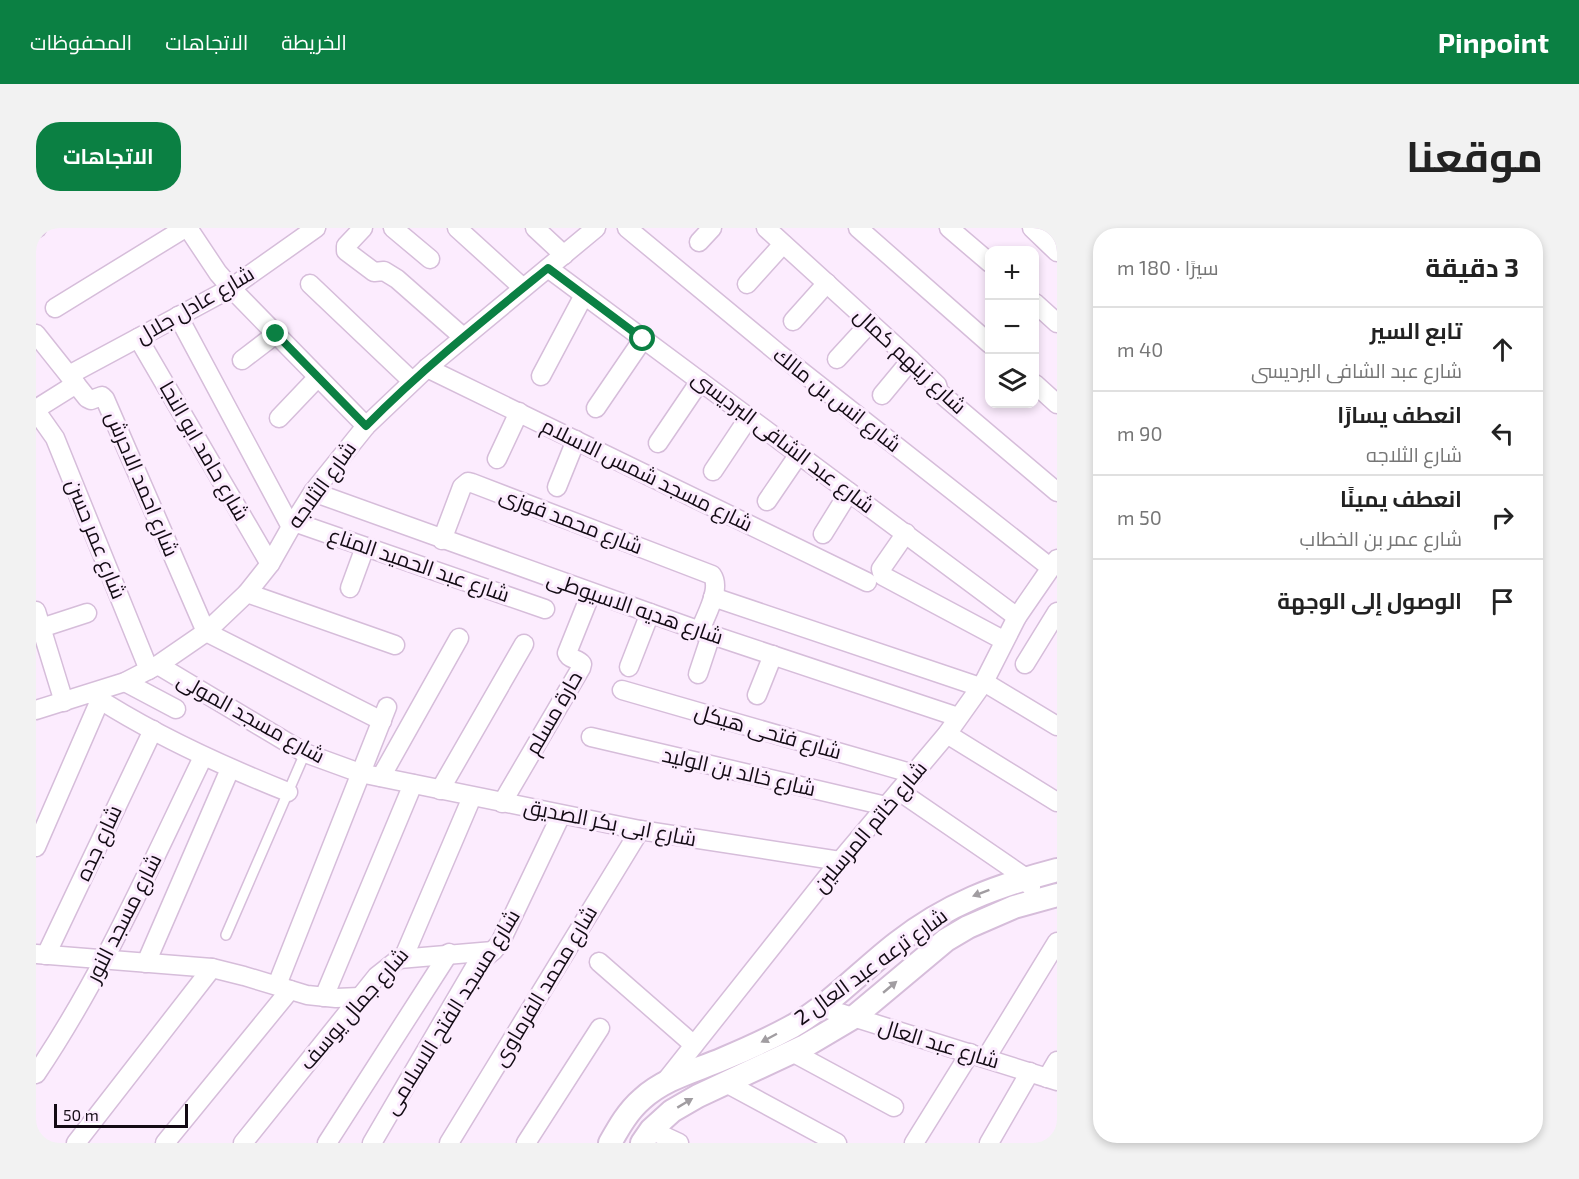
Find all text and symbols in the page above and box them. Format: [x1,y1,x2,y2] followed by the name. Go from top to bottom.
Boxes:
[1438,25,1549,59] text: Pinpoint
[30,29,132,54] text: المحفوظات
[165,29,248,54] text: الاتجاهات
[281,29,347,54] text: الخريطة
[36,122,181,191] button: الاتجاهات
[1406,130,1543,180] text: موقعنا
[985,246,1039,408] map controls
[985,246,1039,300] button: +
[1425,251,1519,282] text: 3 دقيقة
[1117,255,1219,279] text: سيرًا · 180 m
[131,260,259,350] street label: شارع عادل جلال
[985,300,1039,354] button: −
[848,302,972,420] street label: شارع زينهم كمال
[1370,317,1462,343] text: تابع السير
[262,320,288,346] route end
[629,325,655,351] route start
[1486,333,1519,366] icon: ahead
[1117,337,1163,361] text: 40 m
[767,341,907,459] street label: شارع انس بن مالك
[985,354,1039,408] button: layers
[1251,358,1462,382] text: شارع عبد الشافى البرديسى
[686,364,880,520] street label: شارع عبد الشافى البرديسى
[153,376,255,526] street label: شارع حامد ابو النجا
[1337,401,1462,427] text: انعطف يسارًا
[99,407,185,561] street label: شارع احمد الاحرش
[537,412,757,538] street label: شارع مسجد شمس الاسلام
[1486,417,1519,450] icon: left
[1117,421,1163,445] text: 90 m
[281,436,363,534] street label: شارع الثلاجه
[1366,442,1462,466] text: شارع الثلاجه
[59,475,133,603] street label: شارع عمر حسن
[496,481,646,561] street label: شارع محمد فوزى
[1340,485,1462,511] text: انعطف يمينًا
[1486,501,1519,534] icon: right
[1117,505,1162,529] text: 50 m
[325,521,513,609] street label: شارع عبد الحميد المناع
[1300,526,1462,550] text: شارع عمر بن الخطاب
[543,565,727,651] street label: شارع هديه الاسيوطى
[1486,585,1519,618] icon: arrive
[1277,587,1462,613] text: الوصول إلى الوجهة
[172,666,330,770] street label: شارع مسجد المولى
[519,666,589,760] street label: حارة مسلم
[691,698,845,766] street label: شارع فتحى هيكل
[660,741,818,803] street label: شارع خالد بن الوليد
[807,755,933,899] street label: شارع خاتم المرسلين
[521,793,699,853] street label: شارع ابى بكر الصديق
[69,801,129,885] street label: شارع جده
[79,849,168,988] street label: شارع مسجد النور
[972,889,990,899] one-way arrow
[486,900,604,1072] street label: شارع محمد الفرماوى
[789,902,953,1032] street label: شارع ترعه عبد العال 2
[377,904,527,1120] street label: شارع مسجد الفتح الاسلامى
[293,942,415,1076] street label: شارع جمال يوسف
[882,981,898,994] one-way arrow
[875,1012,1003,1076] street label: شارع عبد العال
[761,1033,778,1043] one-way arrow
[676,1099,693,1109] one-way arrow
[54,1101,188,1128] scale bar
[63,1105,99,1124] text: 50 m

